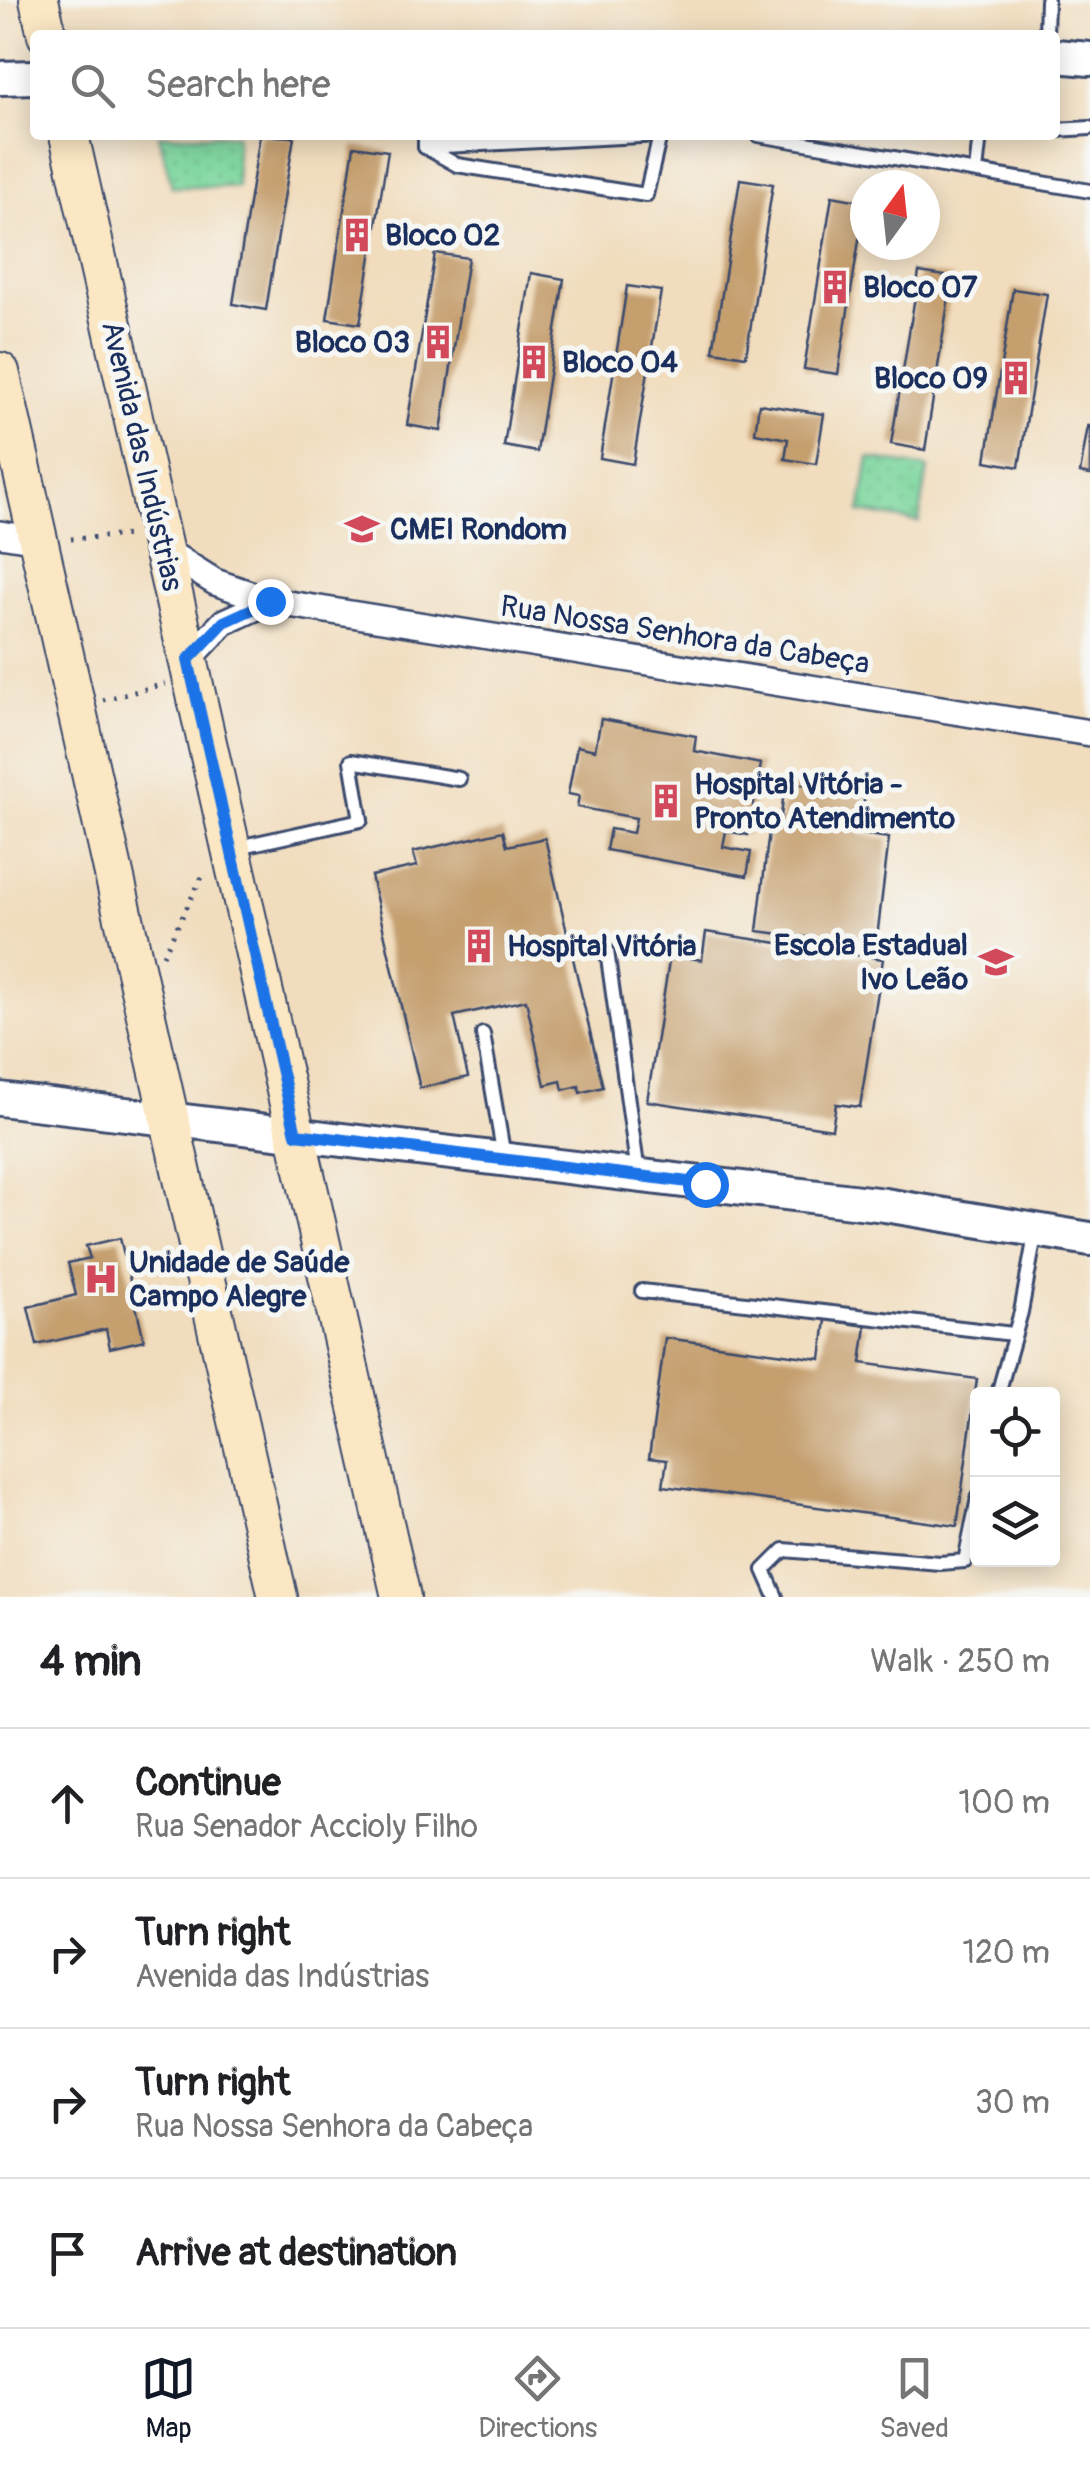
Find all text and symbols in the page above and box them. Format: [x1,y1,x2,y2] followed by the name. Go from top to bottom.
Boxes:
[30,30,1060,140] search box
[65,58,120,113] icon: search
[145,61,331,109] text: Search here
[850,170,940,260] north arrow
[338,216,376,254] building icon: Bloco 02
[385,217,500,254] place label: Bloco 02
[816,268,854,306] building icon: Bloco 07
[863,269,978,306] place label: Bloco 07
[93,317,191,595] street label: Avenida das Indústrias
[419,323,457,361] building icon: Bloco 03
[295,324,410,361] place label: Bloco 03
[515,343,553,381] building icon: Bloco 04
[562,344,679,381] place label: Bloco 04
[997,359,1035,397] building icon: Bloco 09
[874,360,988,397] place label: Bloco 09
[343,510,381,548] school or university icon: CMEI Rondom
[390,511,567,548] place label: CMEI Rondom
[248,579,294,625] route end
[498,588,872,682] street label: Rua Nossa Senhora da Cabeça
[694,766,955,837] place label: Hospital Vitória - Pronto Atendimento
[647,782,685,820] building icon: Hospital Vitória - Pronto Atendimento
[460,927,498,965] building icon: Hospital Vitória
[774,927,968,998] place label: Escola Estadual Ivo Leão
[507,928,697,965] place label: Hospital Vitória
[977,943,1015,981] school or university icon: Escola Estadual Ivo Leão
[683,1162,729,1208] route start
[129,1244,350,1315] place label: Unidade de Saúde Campo Alegre
[82,1260,120,1298] hospital icon: Unidade de Saúde Campo Alegre
[970,1387,1060,1567] map controls
[970,1387,1060,1477] button: locate
[970,1477,1060,1567] button: layers
[40,1636,142,1688] text: 4 min
[870,1642,1050,1682] text: Walk · 250 m
[135,1759,281,1807] text: Continue
[40,1776,95,1831] icon: ahead
[958,1783,1050,1823] text: 100 m
[135,1807,478,1847] text: Rua Senador Accioly Filho
[135,1909,290,1957] text: Turn right
[40,1926,95,1981] icon: right
[962,1933,1050,1973] text: 120 m
[135,1957,429,1997] text: Avenida das Indústrias
[135,2059,290,2107] text: Turn right
[40,2076,95,2131] icon: right
[975,2083,1050,2123] text: 30 m
[135,2107,533,2147] text: Rua Nossa Senhora da Cabeça
[40,2226,95,2281] icon: arrive
[135,2229,457,2277] text: Arrive at destination
[141,2351,196,2446] tab: Map
[478,2351,597,2446] tab: Directions
[879,2351,949,2446] tab: Saved

